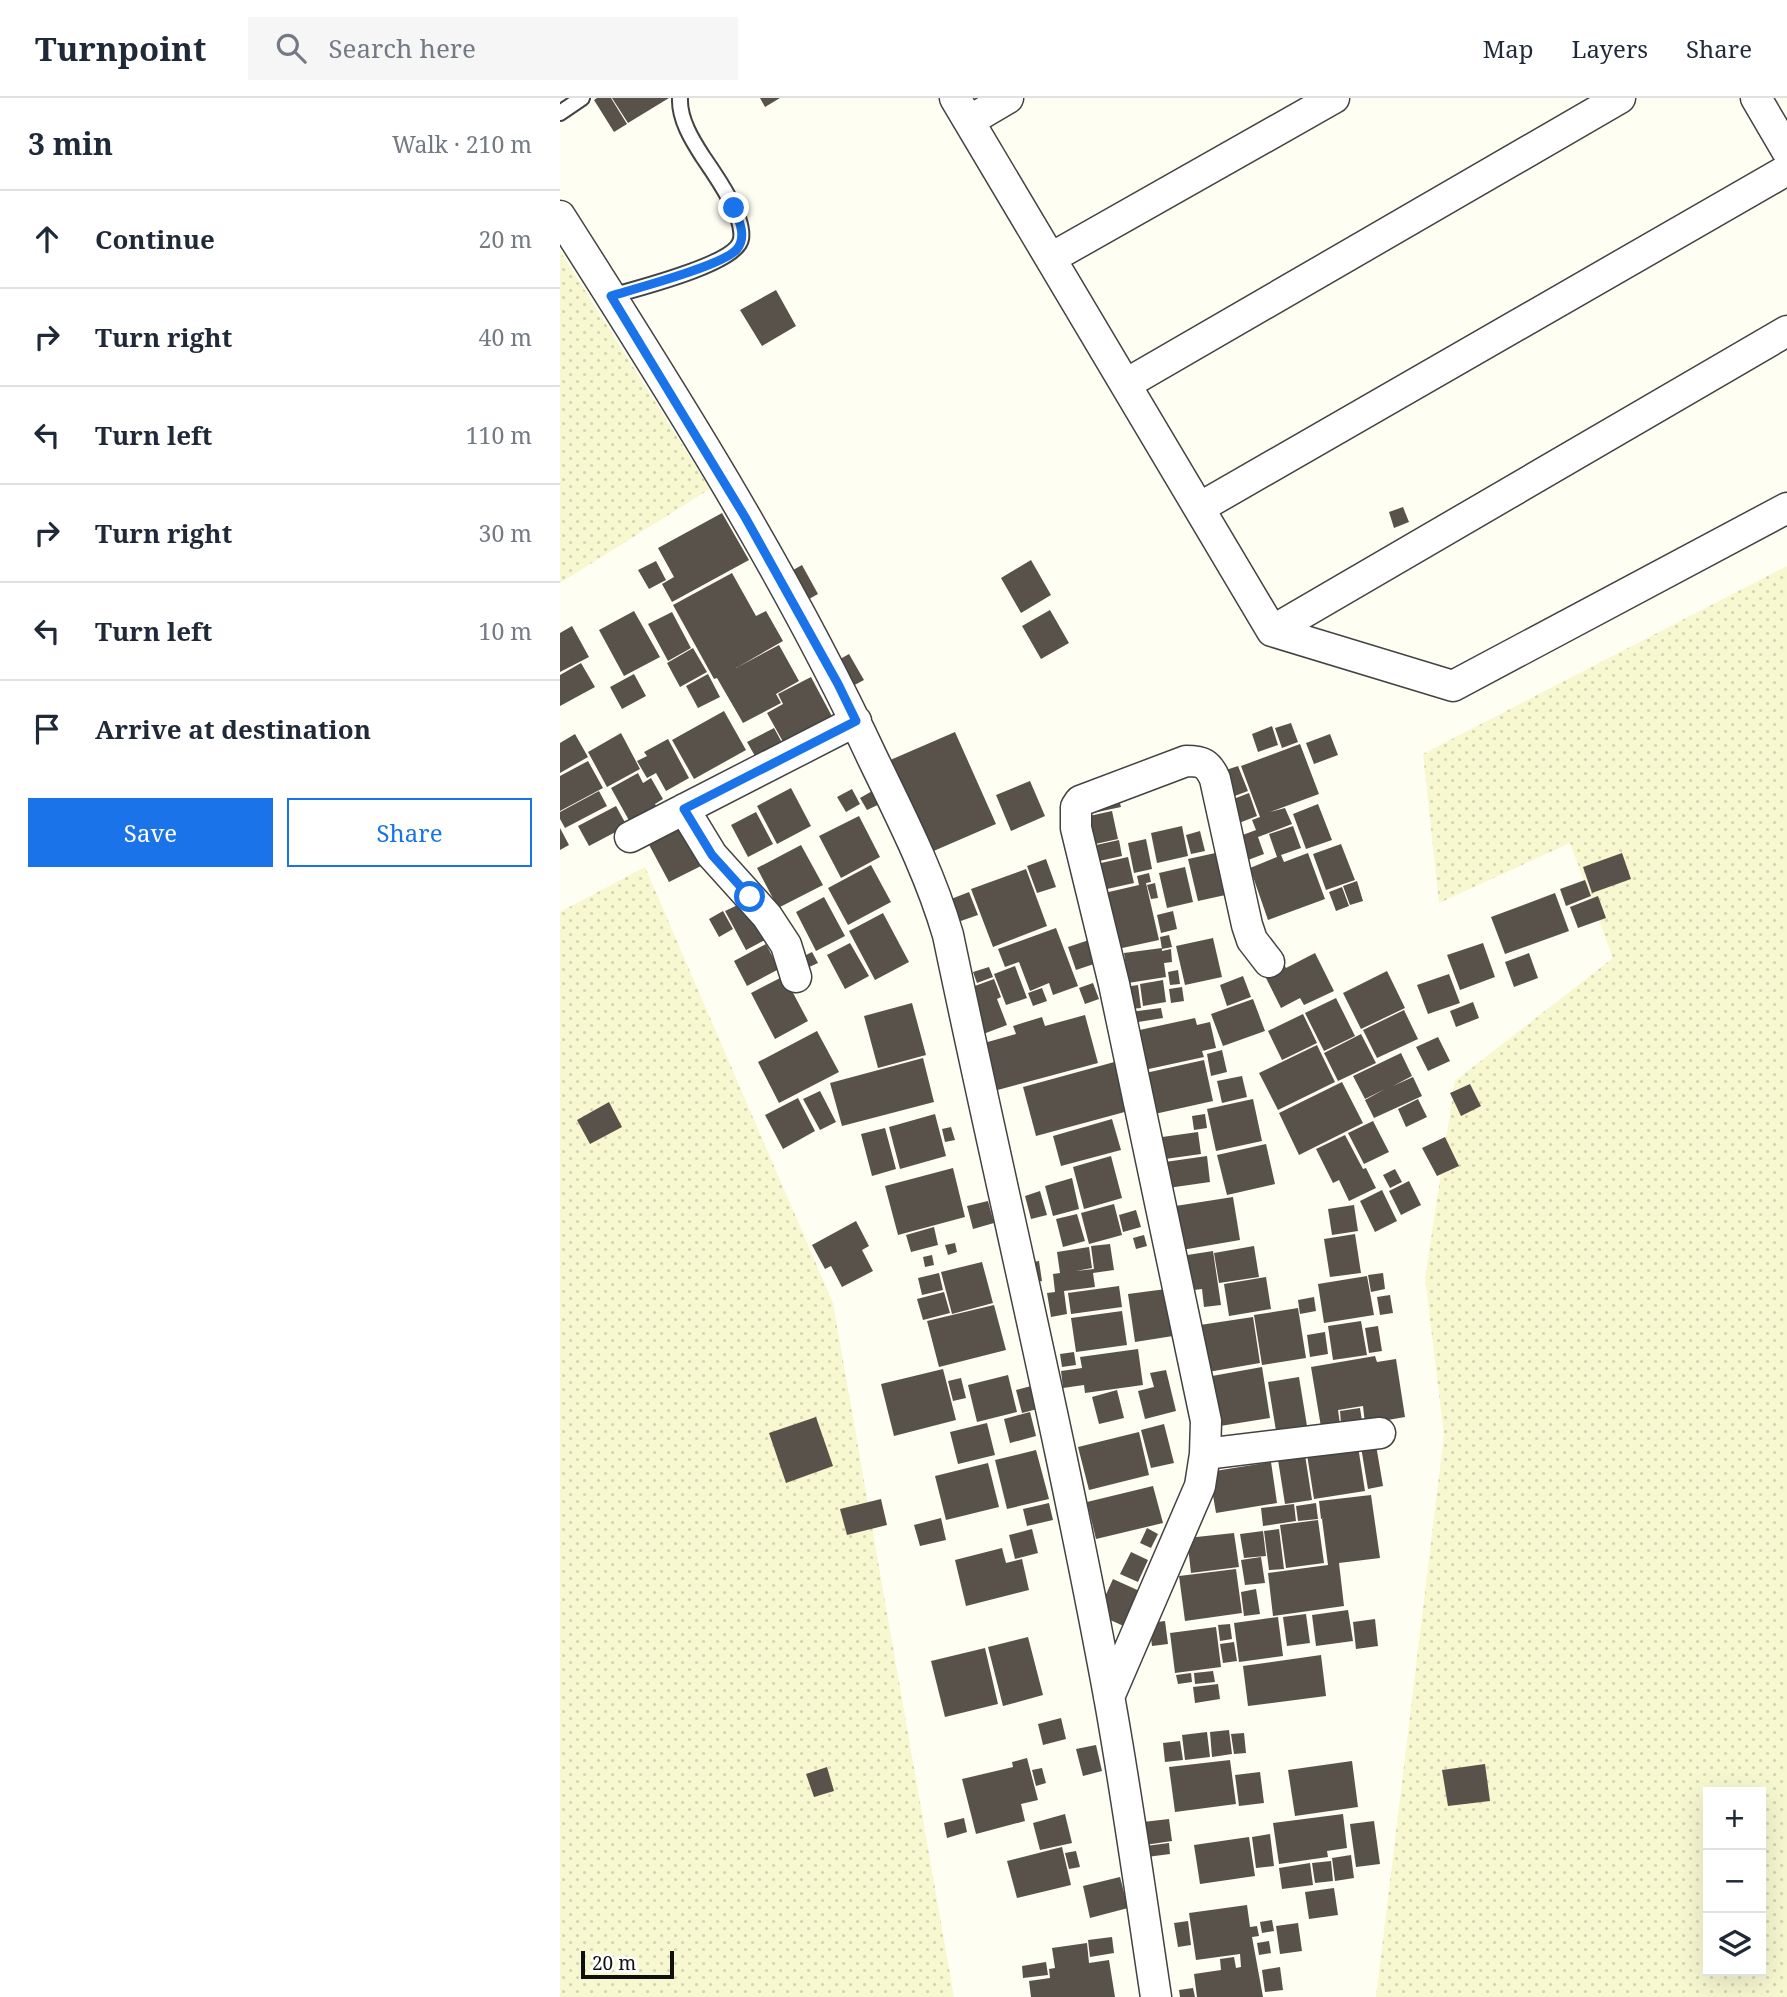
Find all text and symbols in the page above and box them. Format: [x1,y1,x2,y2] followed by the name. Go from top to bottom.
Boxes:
[248,17,738,80] search box
[35,26,206,71] text: Turnpoint
[272,29,310,67] icon: search
[328,30,476,66] text: Search here
[1483,32,1534,65] text: Map
[1572,32,1648,65] text: Layers
[1686,32,1752,65] text: Share
[28,123,113,164] text: 3 min
[392,128,532,160] text: Walk · 210 m
[718,192,749,223] route end
[28,220,66,258] icon: ahead
[95,221,215,257] text: Continue
[479,223,532,255] text: 20 m
[28,318,66,356] icon: right
[95,319,232,355] text: Turn right
[479,321,532,353] text: 40 m
[28,416,66,454] icon: left
[95,417,212,453] text: Turn left
[466,419,532,451] text: 110 m
[28,514,66,552] icon: right
[95,515,232,551] text: Turn right
[479,517,532,549] text: 30 m
[28,612,66,650] icon: left
[95,613,212,649] text: Turn left
[479,615,532,647] text: 10 m
[28,710,66,748] icon: arrive
[95,711,371,747] text: Arrive at destination
[28,798,273,867] button: Save
[287,798,532,867] button: Share
[734,881,765,912] route start
[1703,1787,1766,1976] map controls
[1703,1787,1766,1850] button: +
[1703,1850,1766,1913] button: −
[1703,1913,1766,1976] button: layers
[581,1948,674,1980] scale bar
[592,1950,636,1976] text: 20 m

